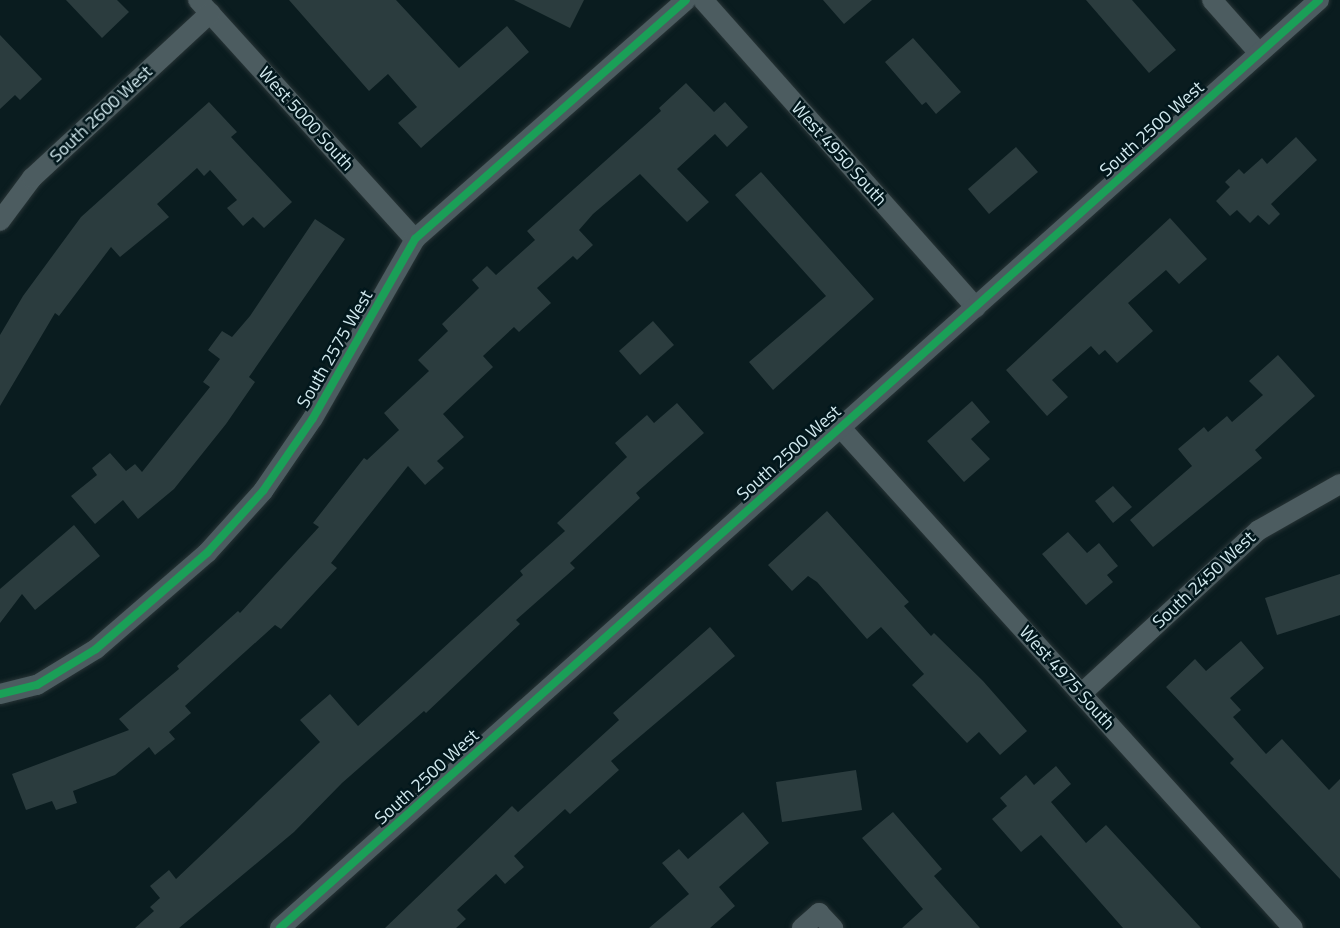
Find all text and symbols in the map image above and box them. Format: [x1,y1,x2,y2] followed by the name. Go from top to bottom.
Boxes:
[45,61,157,167] street label: South 2600 West
[254,63,358,175] street label: West 5000 South
[1096,77,1208,181] street label: South 2500 West
[787,98,891,210] street label: West 4950 South
[293,286,377,412] street label: South 2575 West
[733,401,845,505] street label: South 2500 West
[1148,527,1260,633] street label: South 2450 West
[1015,622,1119,734] street label: West 4975 South
[371,725,483,829] street label: South 2500 West

